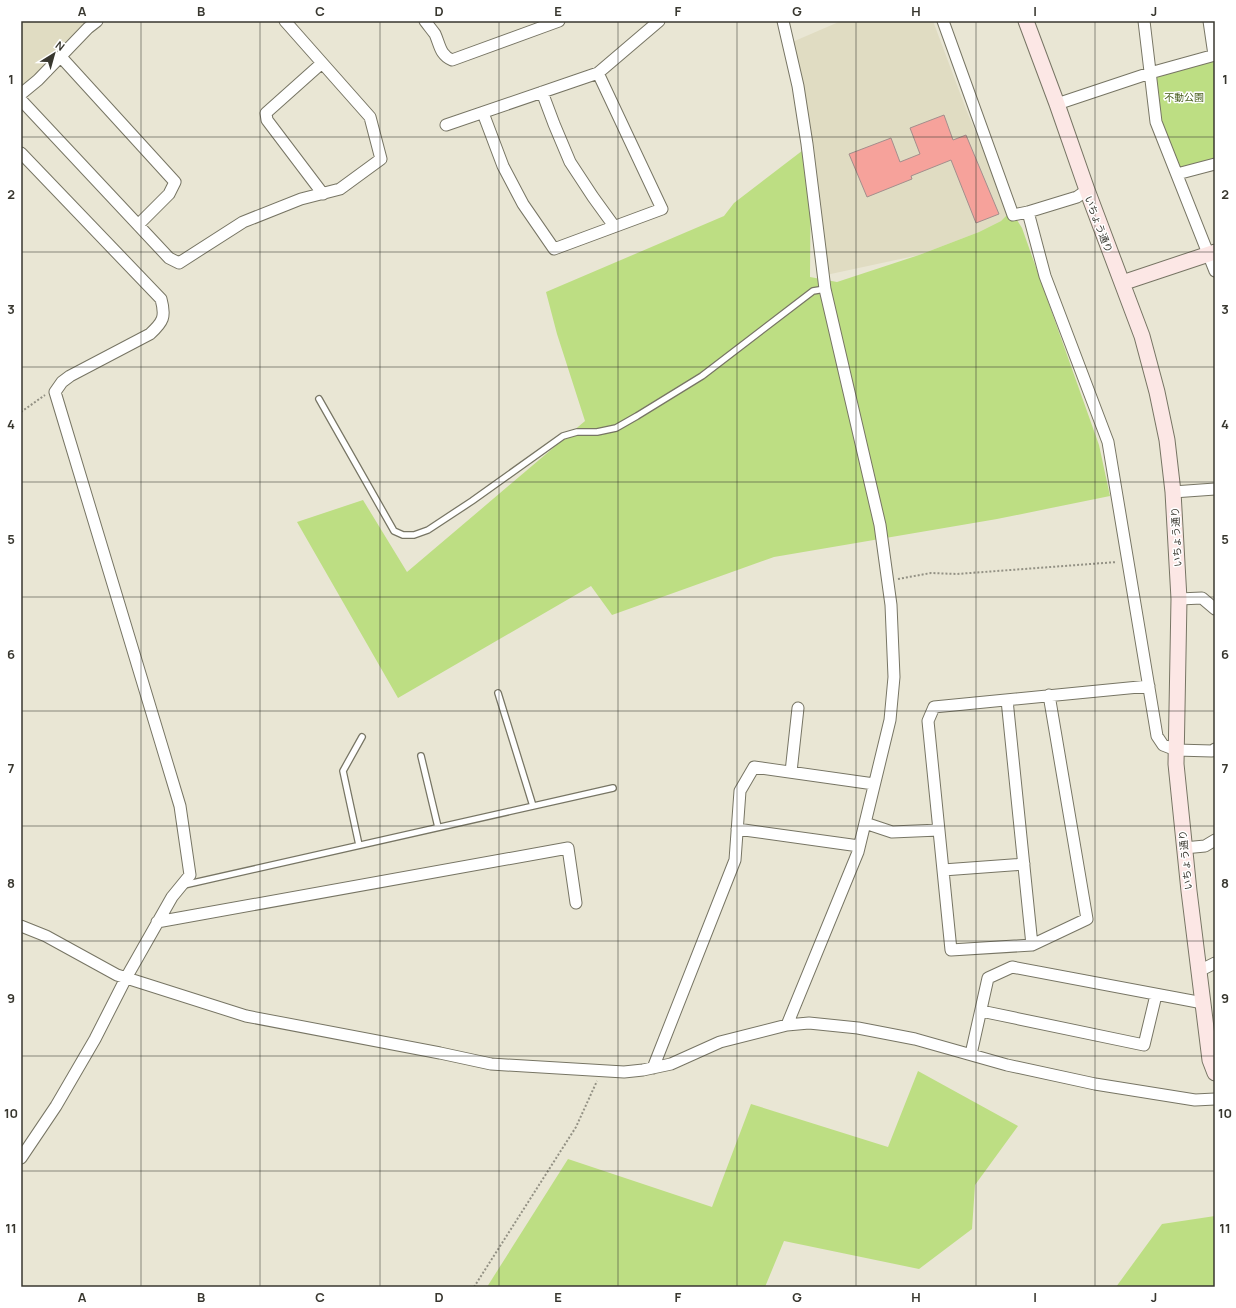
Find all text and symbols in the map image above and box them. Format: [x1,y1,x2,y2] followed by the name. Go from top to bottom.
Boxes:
[78,2,87,20] text: A
[197,2,205,20] text: B
[315,2,325,20] text: C
[434,2,444,20] text: D
[554,2,562,20] text: E
[675,2,682,20] text: F
[792,2,802,20] text: G
[911,2,921,20] text: H
[1033,2,1037,20] text: I
[1151,2,1157,20] text: J
[34,34,74,74] north arrow
[53,37,68,54] text: N
[8,70,14,88] text: 1
[1222,70,1228,88] text: 1
[1164,90,1204,104] park label: 不動公園
[7,185,15,203] text: 2
[1221,185,1229,203] text: 2
[1082,193,1116,255] street label: いちょう通り
[7,300,15,318] text: 3
[1221,300,1229,318] text: 3
[7,415,15,433] text: 4
[1221,415,1229,433] text: 4
[1167,507,1185,567] street label: いちょう通り
[7,530,15,548] text: 5
[1221,530,1229,548] text: 5
[7,645,15,663] text: 6
[1221,645,1229,663] text: 6
[8,759,15,777] text: 7
[1222,759,1229,777] text: 7
[1175,829,1195,891] street label: いちょう通り
[7,874,15,892] text: 8
[1221,874,1229,892] text: 8
[7,989,15,1007] text: 9
[1221,989,1229,1007] text: 9
[4,1104,18,1122] text: 10
[1218,1104,1232,1122] text: 10
[5,1219,17,1237] text: 11
[1219,1219,1231,1237] text: 11
[78,1288,87,1306] text: A
[197,1288,205,1306] text: B
[315,1288,325,1306] text: C
[434,1288,444,1306] text: D
[554,1288,562,1306] text: E
[675,1288,682,1306] text: F
[792,1288,802,1306] text: G
[911,1288,921,1306] text: H
[1033,1288,1037,1306] text: I
[1151,1288,1157,1306] text: J

